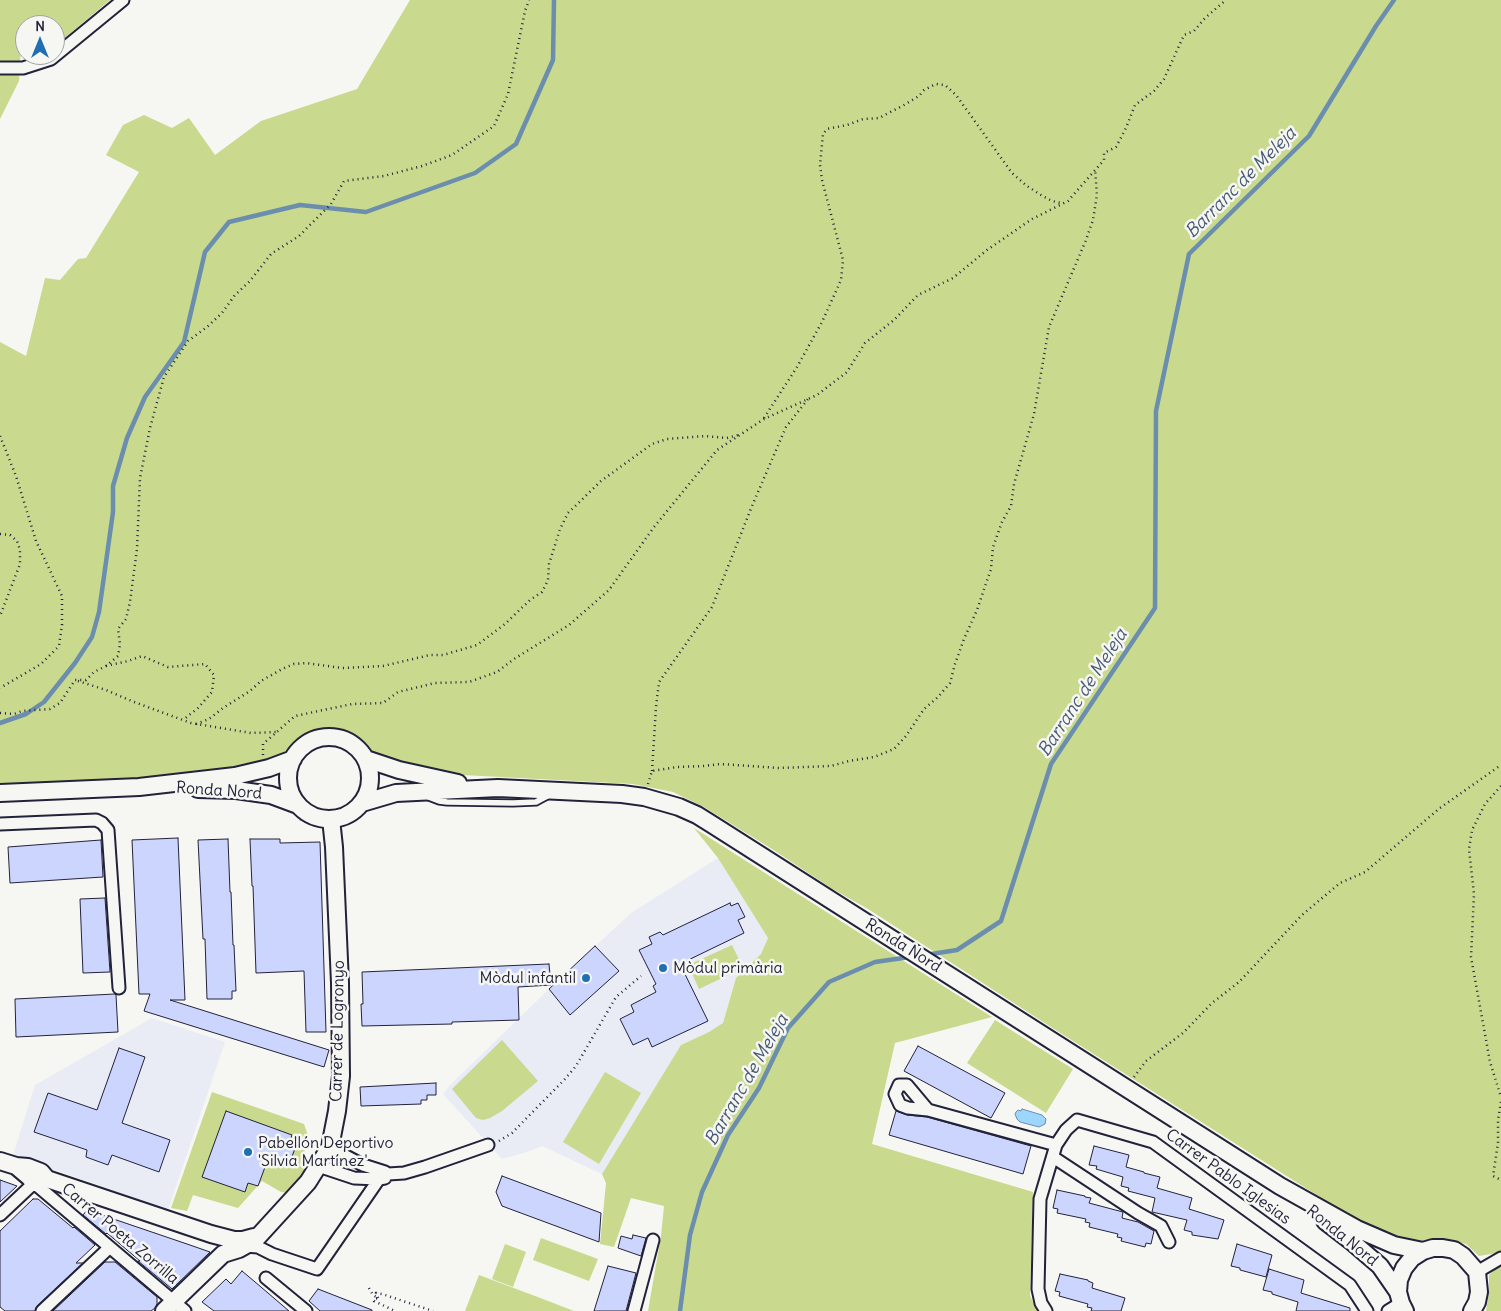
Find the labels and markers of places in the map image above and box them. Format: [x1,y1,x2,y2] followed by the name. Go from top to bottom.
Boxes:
[673,958,783,978] place label: Mòdul primària
[657,962,669,974] marker: Mòdul primària
[479,968,576,988] place label: Mòdul infantil
[580,972,592,984] marker: Mòdul infantil
[258,1133,393,1171] place label: Pabellón Deportivo 'Silvia Martínez'
[242,1146,254,1158] marker: Pabellón Deportivo 'Silvia Martínez'

